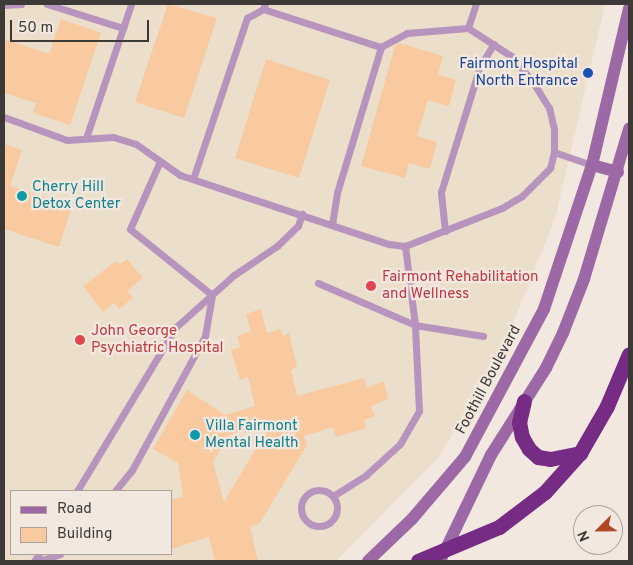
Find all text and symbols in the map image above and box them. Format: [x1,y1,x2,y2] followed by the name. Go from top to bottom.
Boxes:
[12,10,151,42] scale bar
[18,19,53,38] text: 50 m
[459,55,578,90] place label: Fairmont Hospital North Entrance
[582,67,594,79] marker: Fairmont Hospital North Entrance
[32,178,121,213] place label: Cherry Hill Detox Center
[16,190,28,202] marker: Cherry Hill Detox Center
[382,268,538,303] place label: Fairmont Rehabilitation and Wellness
[364,279,378,293] marker: Fairmont Rehabilitation and Wellness
[91,322,223,357] place label: John George Psychiatric Hospital
[453,322,525,438] street label: Foothill Boulevard
[73,333,87,347] marker: John George Psychiatric Hospital
[205,417,299,452] place label: Villa Fairmont Mental Health
[189,429,201,441] marker: Villa Fairmont Mental Health
[10,490,172,555] legend
[57,500,92,519] text: Road
[573,505,623,555] north arrow
[57,525,112,544] text: Building
[575,528,594,544] text: N

